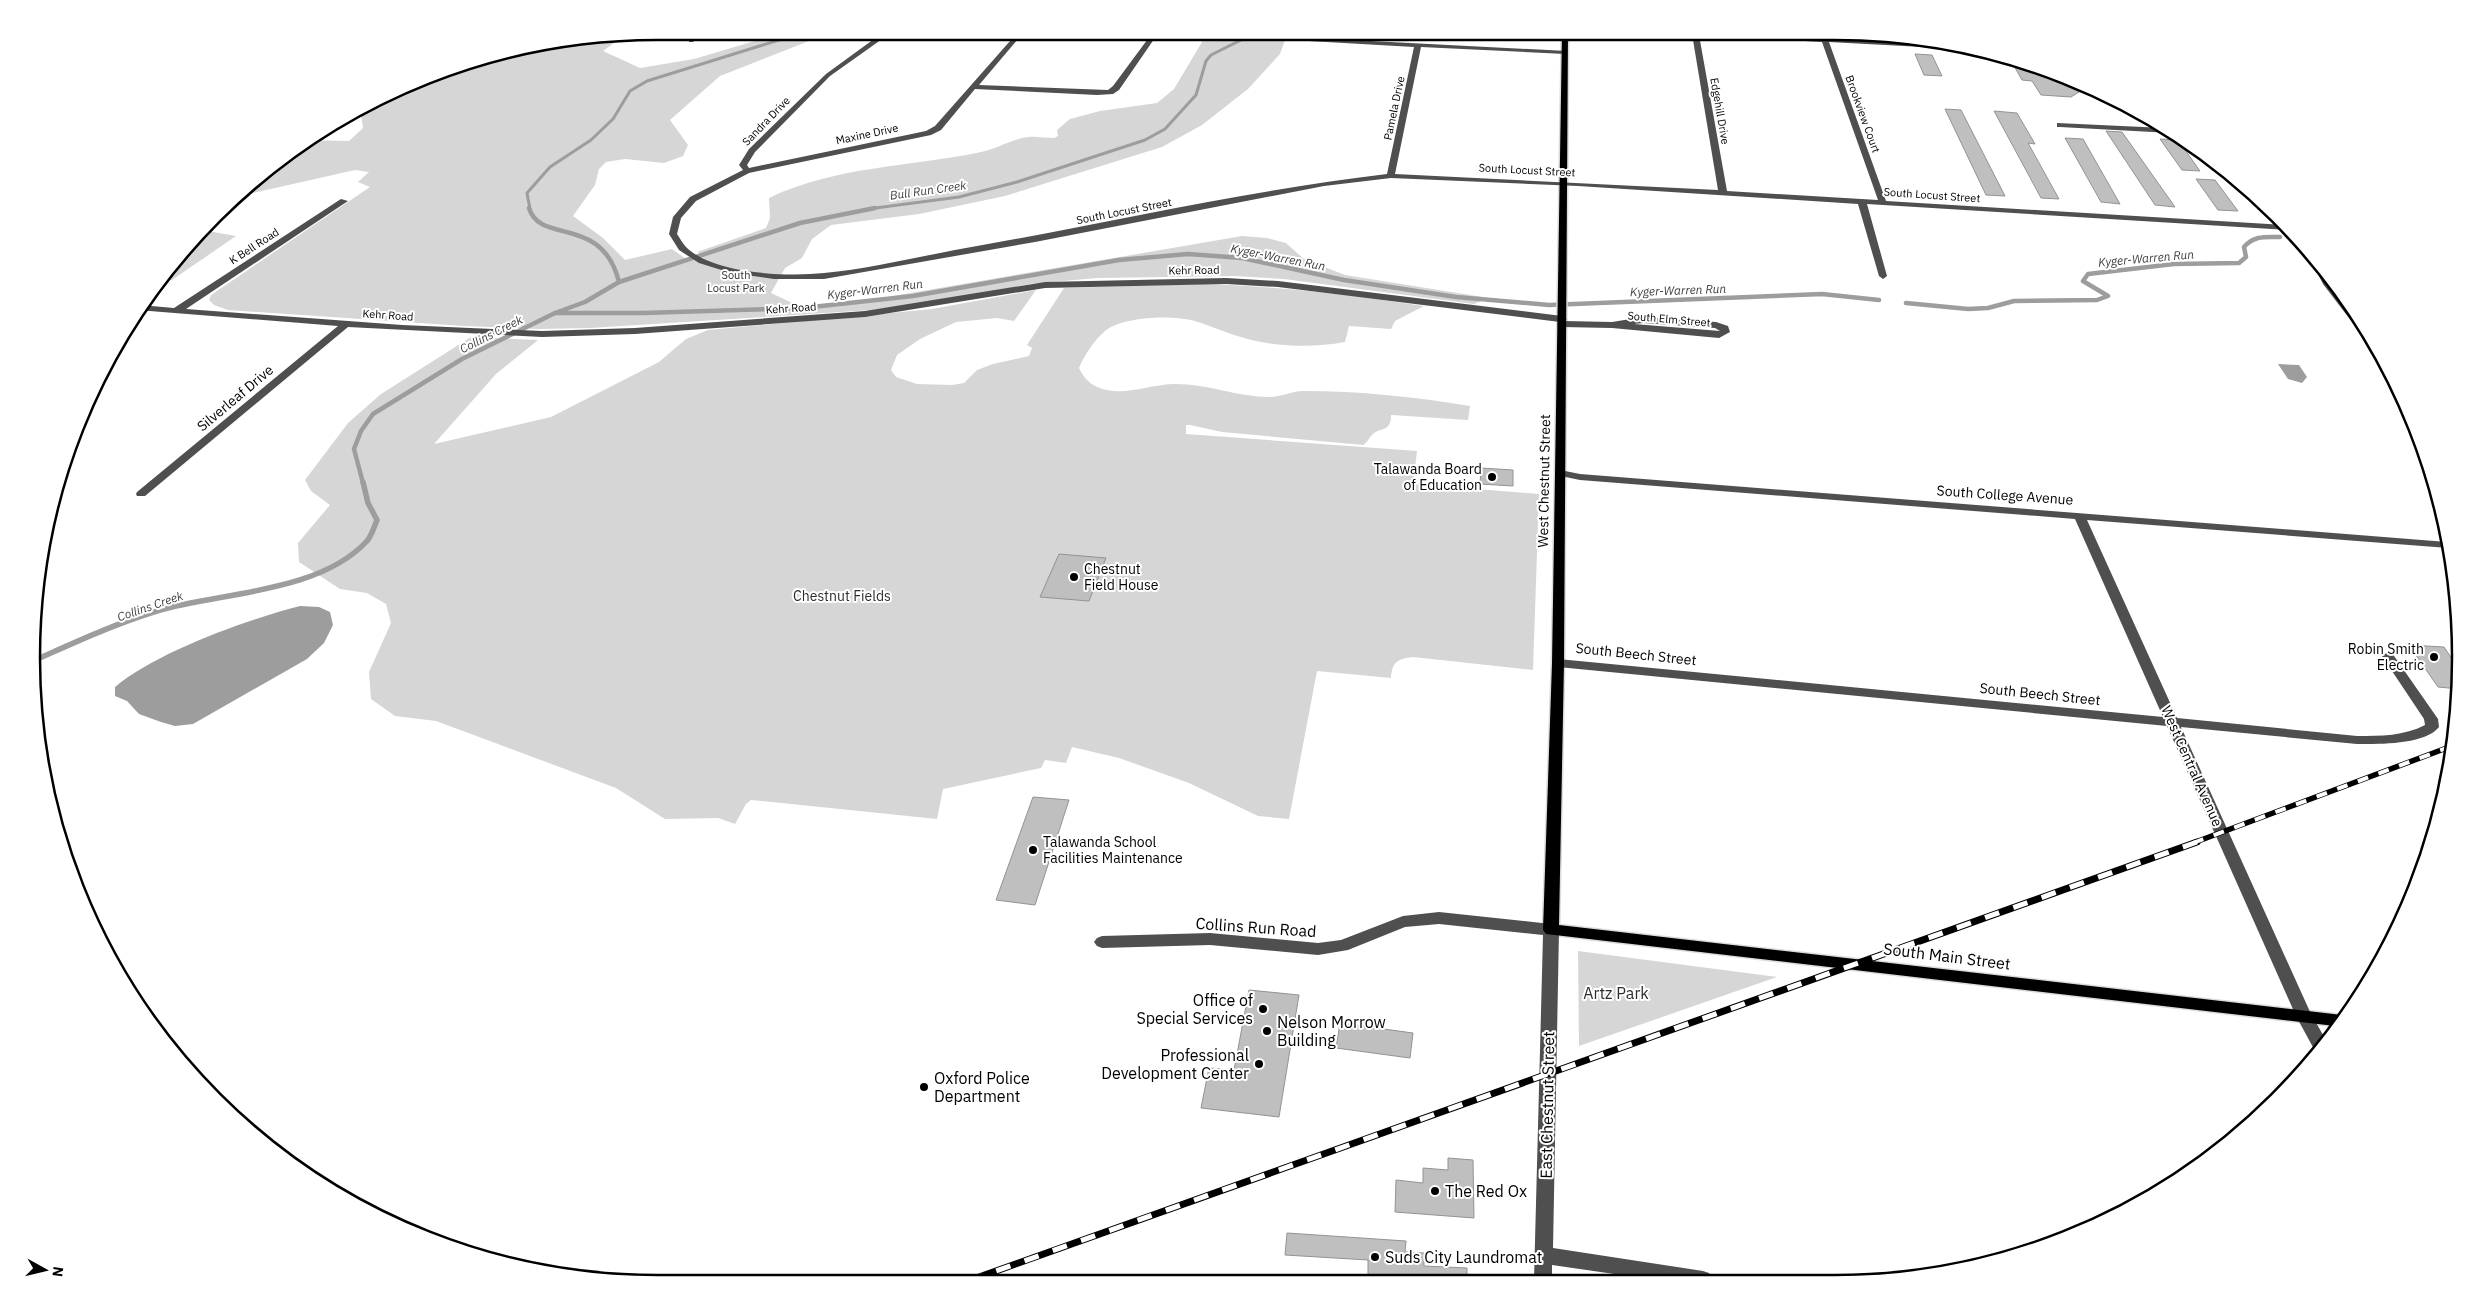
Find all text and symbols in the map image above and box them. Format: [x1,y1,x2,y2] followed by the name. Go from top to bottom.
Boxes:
[1842,73,1884,155] street label: Brookview Court
[1380,75,1408,141] street label: Pamela Drive
[1707,77,1733,145] street label: Edgehill Drive
[739,94,793,148] street label: Sandra Drive
[834,121,900,147] street label: Maxine Drive
[1478,160,1576,180] street label: South Locust Street
[889,177,968,203] water label: Bull Run Creek
[1883,185,1981,205] street label: South Locust Street
[1075,195,1173,227] street label: South Locust Street
[226,225,282,267] street label: K Bell Road
[1229,240,1327,274] water label: Kyger-Warren Run
[2097,246,2195,270] water label: Kyger-Warren Run
[1168,263,1220,277] street label: Kehr Road
[707,268,765,295] park label: South Locust Park
[826,276,924,302] water label: Kyger-Warren Run
[1630,281,1727,299] water label: Kyger-Warren Run
[765,299,817,317] street label: Kehr Road
[362,306,414,324] street label: Kehr Road
[1627,308,1711,330] street label: South Elm Street
[457,311,526,356] water label: Collins Creek
[193,361,277,435] street label: Silverleaf Drive
[1534,414,1554,548] street label: West Chestnut Street
[1374,460,1482,494] place label: Talawanda Board of Education
[1486,471,1498,483] marker: Talawanda Board of Education
[1936,481,2074,509] street label: South College Avenue
[1084,560,1159,594] place label: Chestnut Field House
[1068,571,1080,583] marker: Chestnut Field House
[793,587,891,605] park label: Chestnut Fields
[115,588,186,624] water label: Collins Creek
[1575,639,1697,669] street label: South Beech Street
[2348,640,2424,674] place label: Robin Smith Electric
[2428,651,2440,663] marker: Robin Smith Electric
[1979,679,2101,709] street label: South Beech Street
[2157,703,2227,830] street label: West Central Avenue
[1043,833,1183,867] place label: Talawanda School Facilities Maintenance
[1027,844,1039,856] marker: Talawanda School Facilities Maintenance
[1195,913,1317,941] street label: Collins Run Road
[1882,938,2012,974] street label: South Main Street
[1583,983,1649,1003] park label: Artz Park
[1136,990,1253,1028] place label: Office of Special Services
[1257,1003,1269,1015] marker: Office of Special Services
[1277,1012,1386,1050] place label: Nelson Morrow Building
[1261,1025,1273,1037] marker: Nelson Morrow Building
[1536,1031,1558,1179] street label: East Chestnut Street
[1101,1045,1249,1083] place label: Professional Development Center
[1253,1058,1265,1070] marker: Professional Development Center
[934,1068,1030,1106] place label: Oxford Police Department
[918,1081,930,1093] marker: Oxford Police Department
[1445,1181,1527,1201] place label: The Red Ox
[1429,1185,1441,1197] marker: The Red Ox
[20,1245,70,1295] north arrow
[1385,1247,1542,1267] place label: Suds City Laundromat
[1369,1251,1381,1263] marker: Suds City Laundromat
[48,1266,67,1278] text: N

